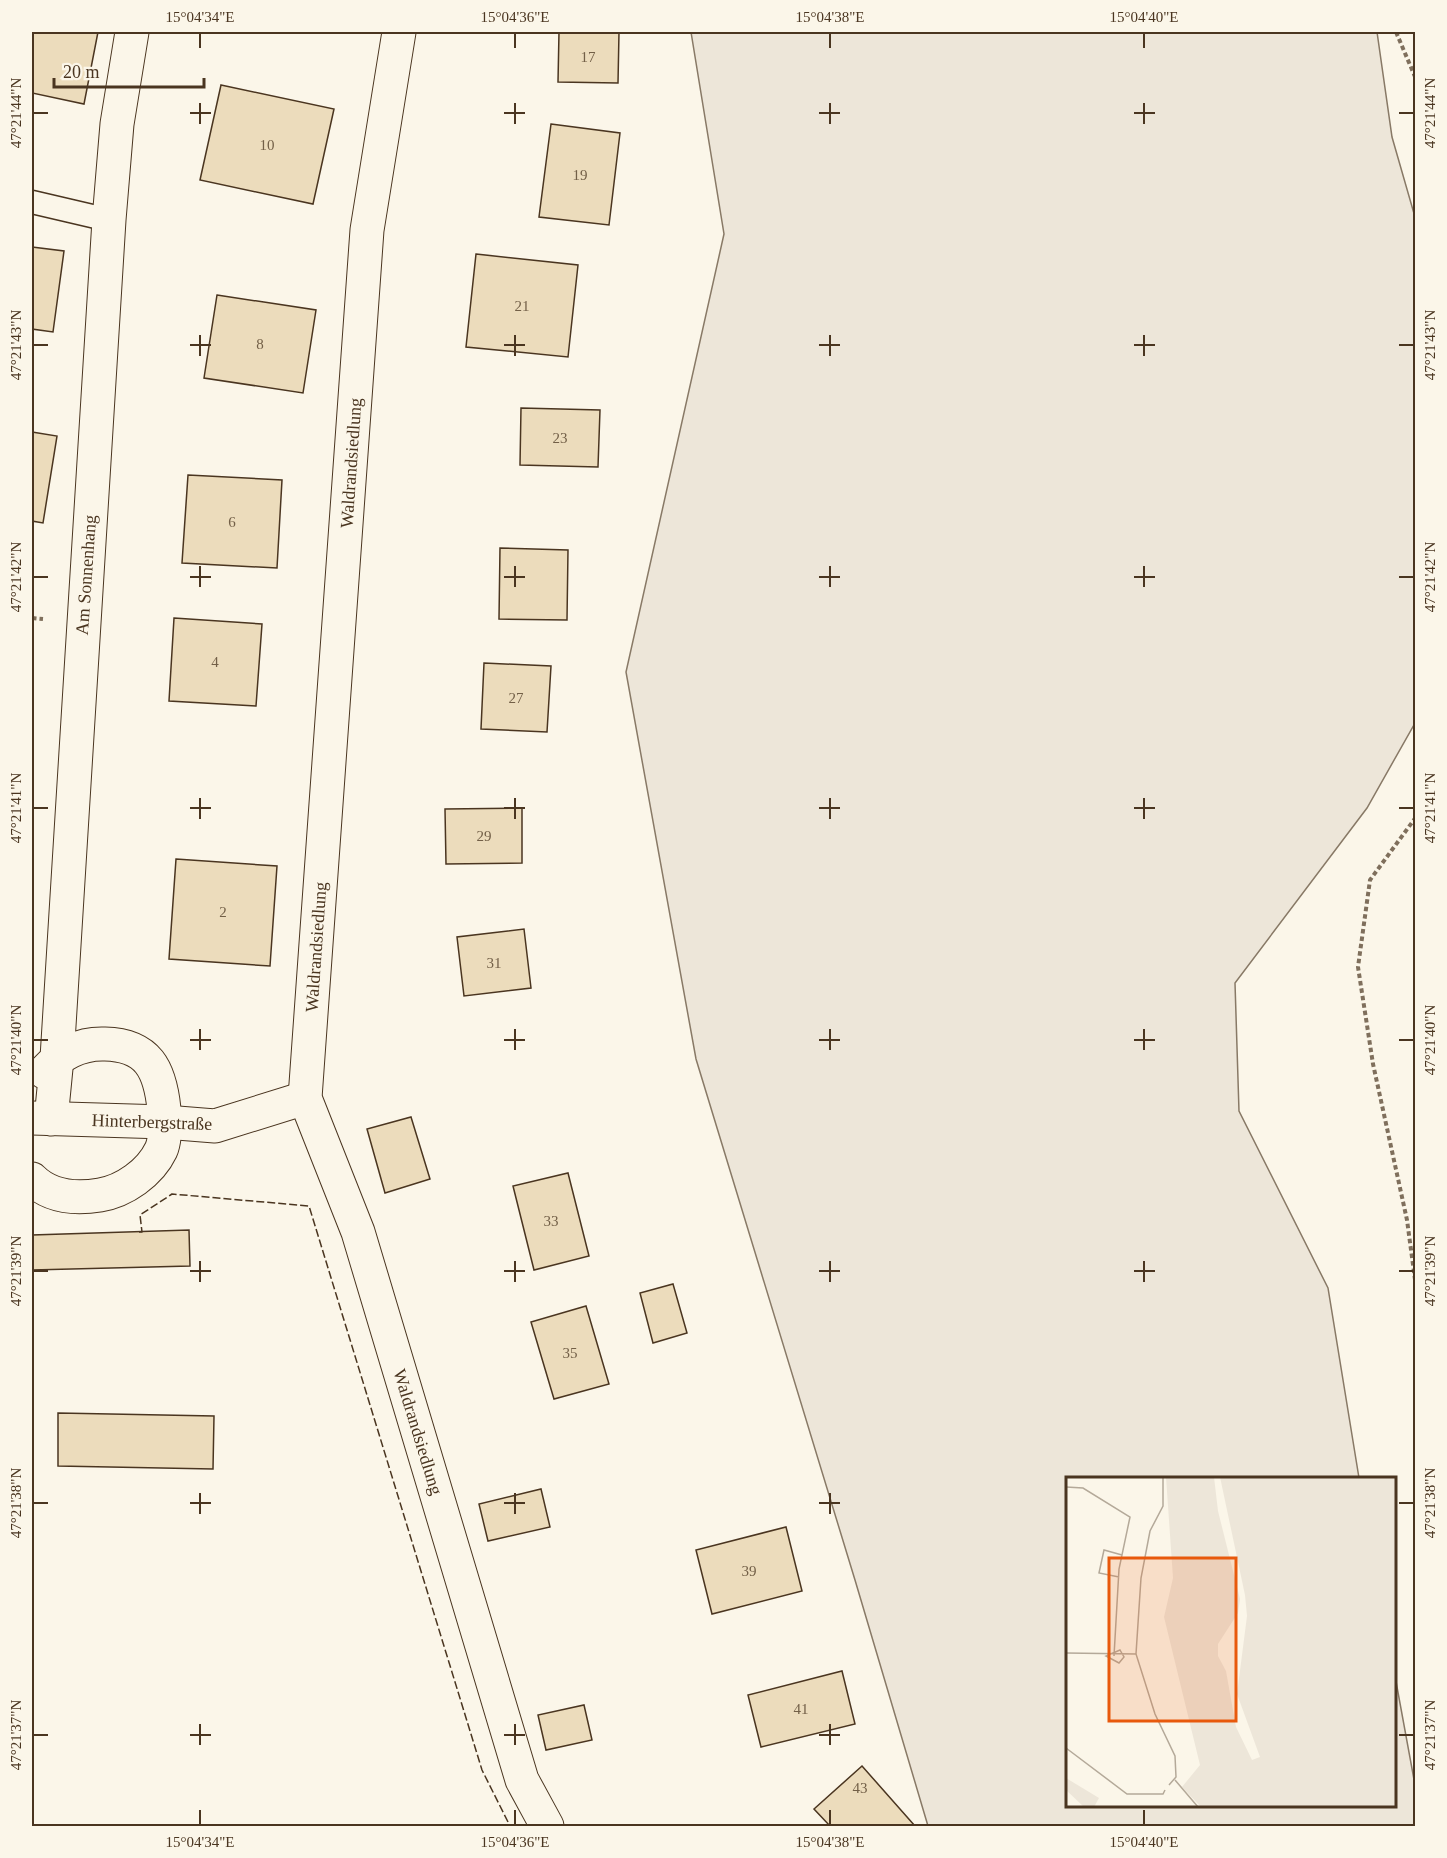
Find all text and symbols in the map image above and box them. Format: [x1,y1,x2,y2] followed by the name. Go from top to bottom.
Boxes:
[166,9,235,25] text: 15°04'34"E
[481,9,550,25] text: 15°04'36"E
[796,9,865,25] text: 15°04'38"E
[1110,9,1179,25] text: 15°04'40"E
[581,49,596,65] house number: 17
[54,51,204,89] scale bar
[63,62,100,82] text: 20 m
[8,78,24,148] text: 47°21'44"N
[1422,78,1438,148] text: 47°21'44"N
[260,137,275,153] house number: 10
[573,167,588,183] house number: 19
[515,298,530,314] house number: 21
[8,310,24,380] text: 47°21'43"N
[1422,310,1438,380] text: 47°21'43"N
[256,336,264,352] house number: 8
[336,397,366,529] street label: Waldrandsiedlung
[553,430,568,446] house number: 23
[72,514,100,636] street label: Am Sonnenhang
[228,514,236,530] house number: 6
[8,542,24,612] text: 47°21'42"N
[1422,542,1438,612] text: 47°21'42"N
[211,654,219,670] house number: 4
[509,690,524,706] house number: 27
[8,773,24,843] text: 47°21'41"N
[1422,773,1438,843] text: 47°21'41"N
[477,828,492,844] house number: 29
[301,881,331,1013] street label: Waldrandsiedlung
[219,904,227,920] house number: 2
[487,955,502,971] house number: 31
[8,1005,24,1075] text: 47°21'40"N
[1422,1005,1438,1075] text: 47°21'40"N
[91,1110,213,1134] street label: Hinterbergstraße
[544,1213,559,1229] house number: 33
[8,1236,24,1306] text: 47°21'39"N
[1422,1236,1438,1306] text: 47°21'39"N
[563,1345,578,1361] house number: 35
[389,1367,447,1497] street label: Waldrandsiedlung
[8,1468,24,1538] text: 47°21'38"N
[1422,1468,1438,1538] text: 47°21'38"N
[1066,1477,1396,1807] inset map
[742,1563,757,1579] house number: 39
[8,1700,24,1770] text: 47°21'37"N
[1422,1700,1438,1770] text: 47°21'37"N
[794,1701,809,1717] house number: 41
[853,1780,868,1796] house number: 43
[166,1834,235,1850] text: 15°04'34"E
[481,1834,550,1850] text: 15°04'36"E
[796,1834,865,1850] text: 15°04'38"E
[1110,1834,1179,1850] text: 15°04'40"E

